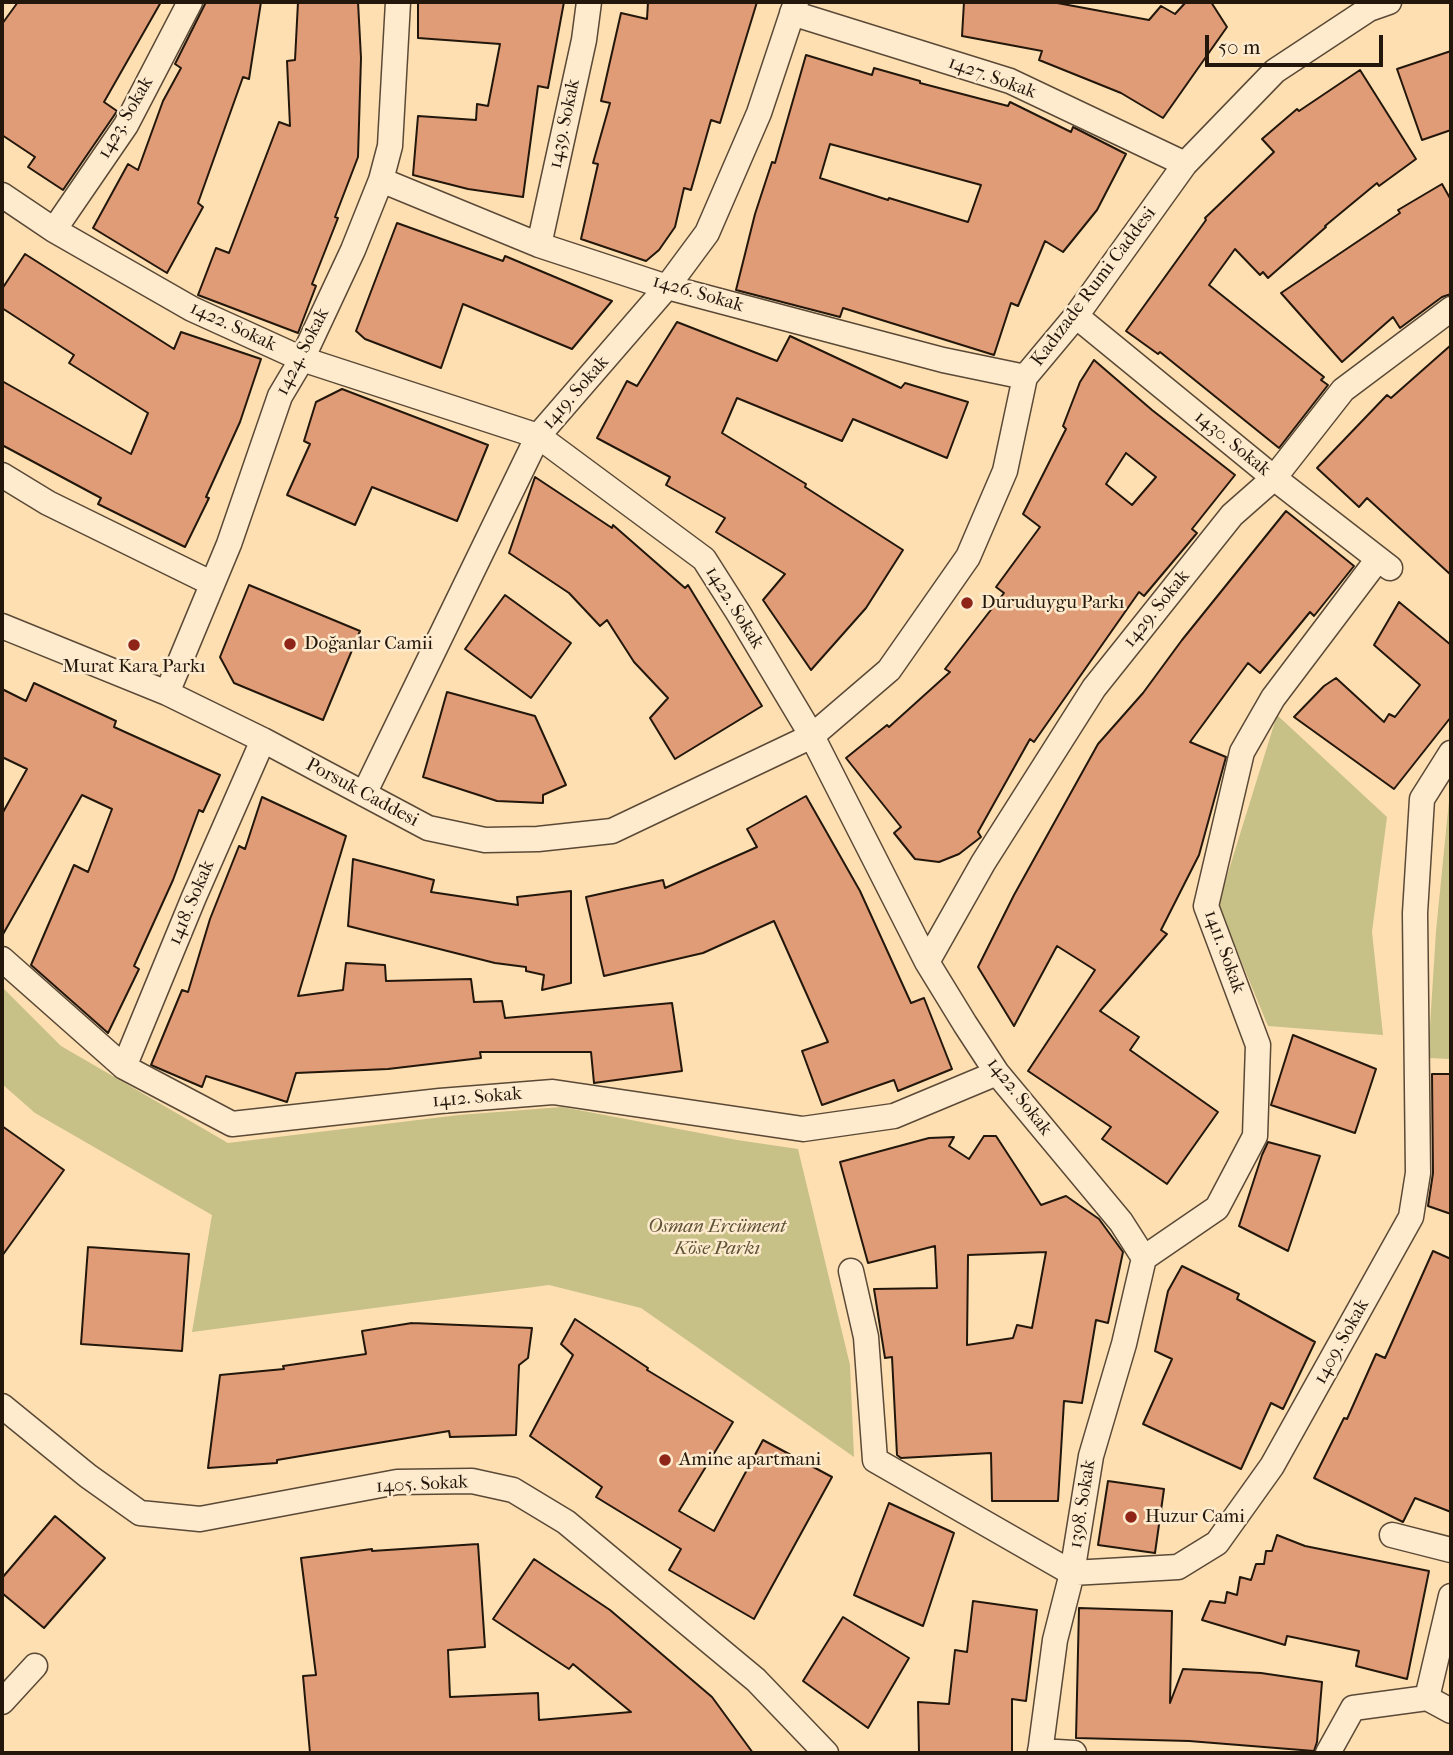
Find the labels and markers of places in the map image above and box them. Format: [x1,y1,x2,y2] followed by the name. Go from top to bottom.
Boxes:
[981,592,1124,614] place label: Duruduygu Parkı
[959,595,975,611] marker: Duruduygu Parkı
[304,633,433,655] place label: Doğanlar Camii
[282,636,298,652] marker: Doğanlar Camii
[126,637,142,653] marker: Murat Kara Parkı
[63,656,205,678] place label: Murat Kara Parkı
[679,1449,821,1471] place label: Amine apartmani
[657,1452,673,1468] marker: Amine apartmani
[1145,1506,1245,1528] place label: Huzur Cami
[1123,1509,1139,1525] marker: Huzur Cami

